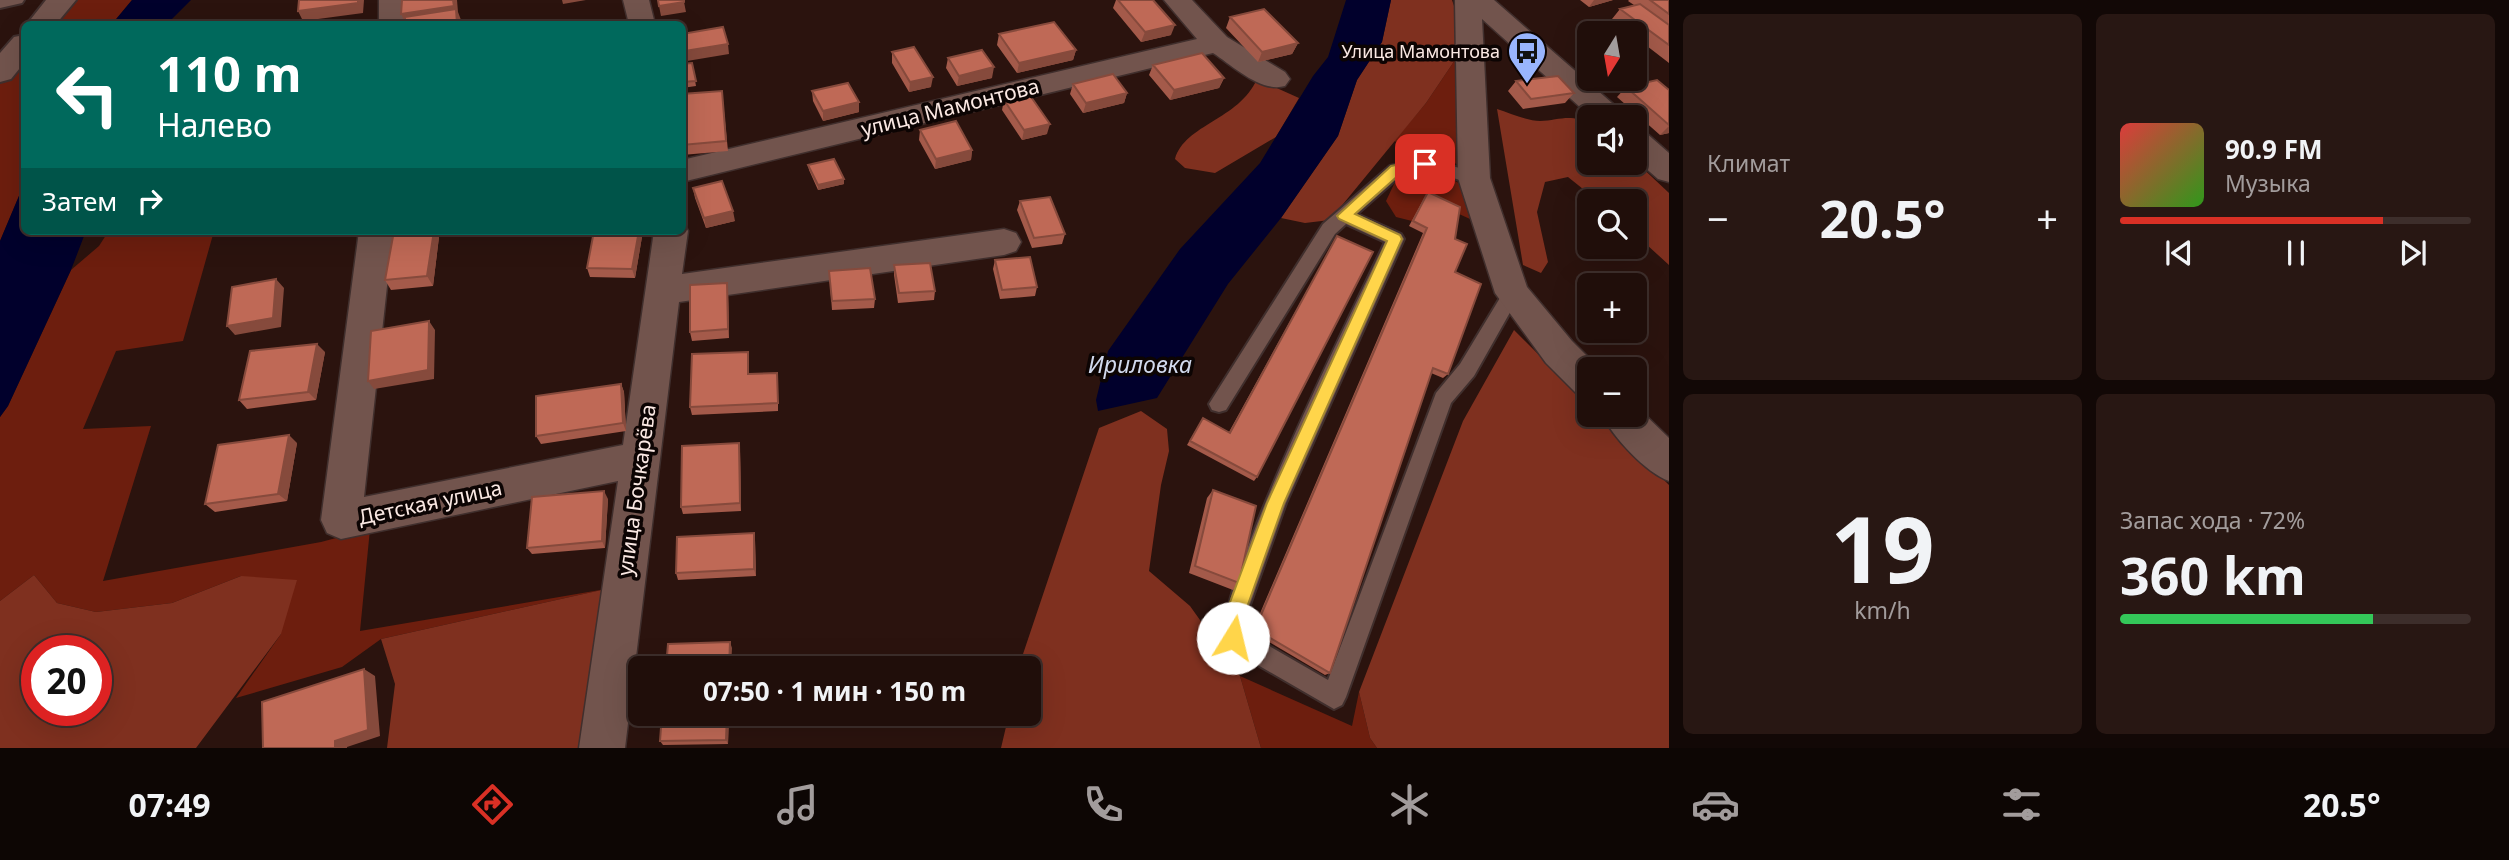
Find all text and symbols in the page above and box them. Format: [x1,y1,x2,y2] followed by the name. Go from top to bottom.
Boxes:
[1577,21,1647,91] north arrow
[1577,21,1647,427] map controls
[1506,30,1548,85] bus stop icon: Улица Мамонтова
[1341,39,1500,63] place label: Улица Мамонтова
[157,40,302,106] text: 110 m
[42,49,133,140] icon: left
[858,71,1042,143] street label: улица Мамонтова
[157,103,272,146] text: Налево
[1577,105,1647,175] button: sound
[2225,131,2322,167] text: 90.9 FM
[1395,134,1455,194] pin
[1406,145,1444,183] icon: arrive
[1707,147,1790,179] text: Климат
[2225,167,2311,199] text: Музыка
[131,182,169,220] icon: right
[1820,182,1945,253] text: 20.5°
[42,183,117,219] text: Затем
[1577,189,1647,259] button: search
[1707,192,1729,244] text: −
[2036,192,2058,244] text: +
[2160,234,2198,272] icon: previous
[2277,234,2315,272] icon: pause
[2394,234,2432,272] icon: next
[1577,273,1647,343] button: +
[1088,348,1192,380] water label: Ириловка
[1577,357,1647,427] button: −
[610,402,662,578] street label: улица Бочкарёва
[356,473,504,531] street label: Детская улица
[1830,486,1935,610] text: 19
[2120,504,2305,536] text: Запас хода · 72%
[2120,539,2306,610] text: 360 km
[1854,594,1911,626] text: km/h
[1196,601,1270,675] position arrow
[21,635,112,726] speed limit sign: 20
[703,673,966,709] text: 07:50 · 1 мин · 150 m
[468,780,517,829] icon: directions
[773,780,822,829] icon: music
[1079,780,1128,829] icon: phone
[1385,780,1434,829] icon: climate
[1691,780,1740,829] icon: car
[1997,780,2046,829] icon: filters
[128,783,211,826] text: 07:49
[2303,783,2381,826] text: 20.5°

